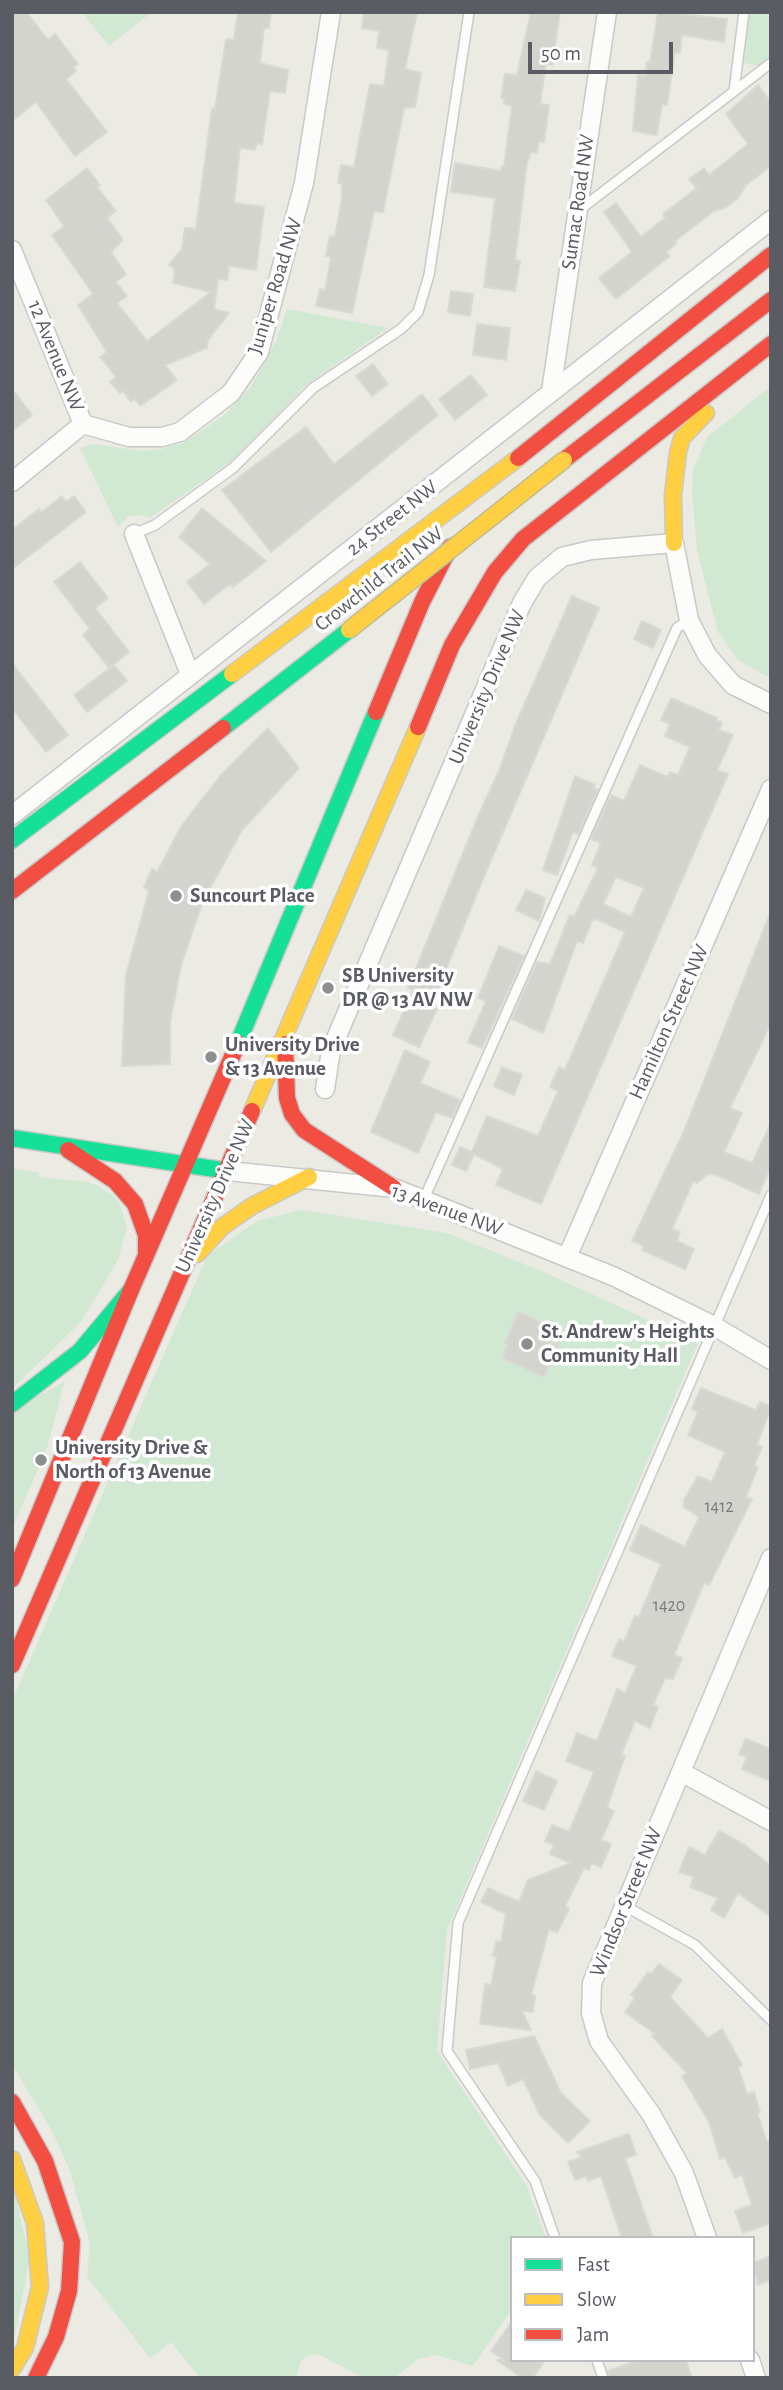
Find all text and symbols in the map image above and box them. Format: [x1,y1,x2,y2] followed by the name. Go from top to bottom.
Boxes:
[531,28,676,72] scale bar
[541,43,581,64] text: 50 m
[556,133,600,271] street label: Sumac Road NW
[242,215,308,357] street label: Juniper Road NW
[22,297,90,415] street label: 12 Avenue NW
[341,475,443,561] street label: 24 Street NW
[310,521,448,637] street label: Crowchild Trail NW
[443,606,531,768] street label: University Drive NW
[190,883,315,909] place label: Suncourt Place
[168,888,184,904] marker: Suncourt Place
[624,941,714,1103] street label: Hamilton Street NW
[342,963,473,1013] place label: SB University DR @ 13 AV NW
[320,980,336,996] marker: SB University DR @ 13 AV NW
[225,1032,360,1082] place label: University Drive & 13 Avenue
[203,1049,219,1065] marker: University Drive & 13 Avenue
[170,1115,260,1277] street label: University Drive NW
[388,1178,506,1242] street label: 13 Avenue NW
[541,1319,715,1369] place label: St. Andrew's Heights Community Hall
[519,1336,535,1352] marker: St. Andrew's Heights Community Hall
[55,1435,211,1485] place label: University Drive & North of 13 Avenue
[33,1452,49,1468] marker: University Drive & North of 13 Avenue
[704,1496,734,1518] house number: 1412
[653,1595,685,1617] house number: 1420
[584,1823,668,1981] street label: Windsor Street NW
[510,2236,755,2362] legend
[577,2254,610,2275] text: Fast
[577,2289,616,2310] text: Slow
[577,2324,609,2345] text: Jam

